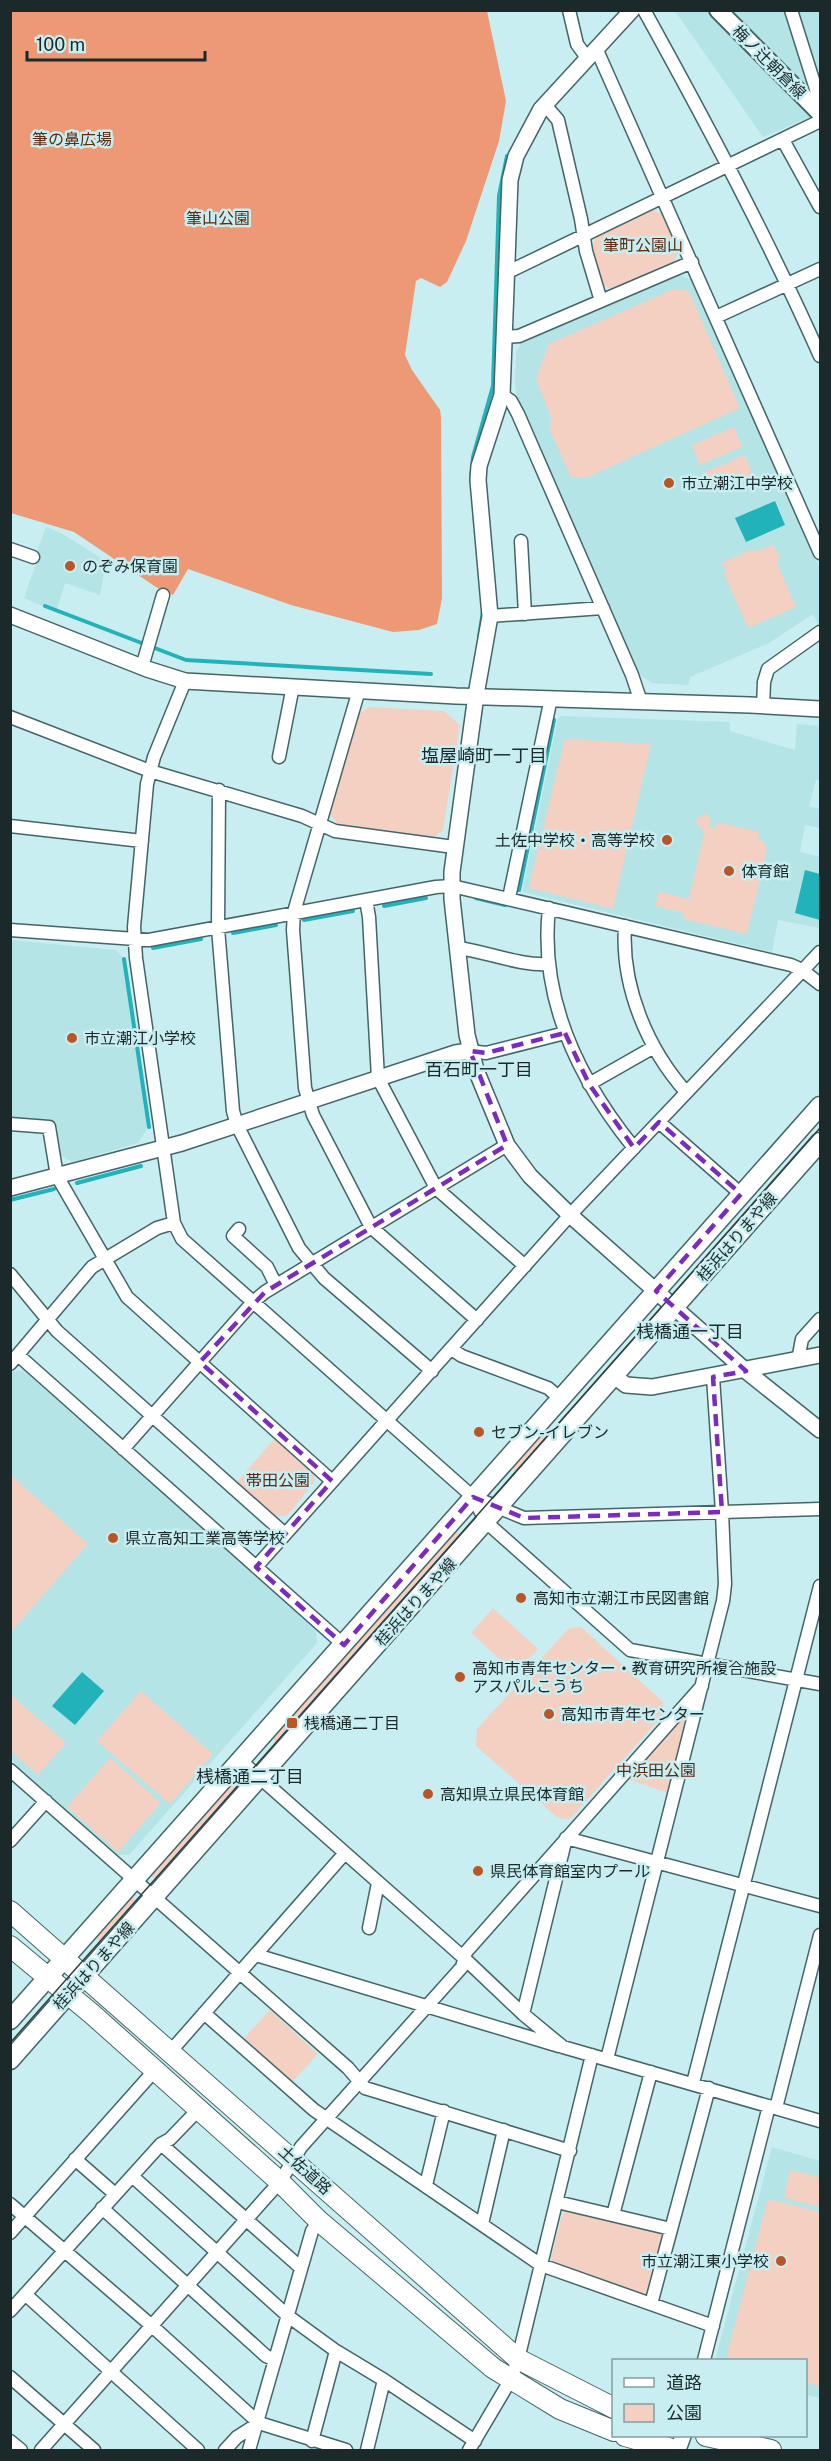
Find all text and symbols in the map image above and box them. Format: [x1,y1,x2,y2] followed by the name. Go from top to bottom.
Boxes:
[728,21,810,103] street label: 梅ノ辻朝倉線
[27,24,206,62] scale bar
[36,34,85,55] text: 100 m
[32,130,112,149] park label: 筆の鼻広場
[186,209,250,228] park label: 筆山公園
[603,236,683,255] park label: 筆町公園山
[681,474,793,493] place label: 市立潮江中学校
[662,476,676,490] marker: 市立潮江中学校
[82,557,178,576] place label: のぞみ保育園
[63,559,77,573] marker: のぞみ保育園
[421,745,547,766] district label: 塩屋崎町一丁目
[495,831,655,850] place label: 土佐中学校・高等学校
[660,833,674,847] marker: 土佐中学校・高等学校
[741,862,789,881] place label: 体育館
[722,864,736,878] marker: 体育館
[84,1029,196,1048] place label: 市立潮江小学校
[65,1031,79,1045] marker: 市立潮江小学校
[425,1059,533,1080] district label: 百石町一丁目
[693,1188,781,1286] street label: 桂浜はりまや線
[636,1321,744,1342] district label: 桟橋通一丁目
[491,1423,609,1442] place label: セブン-イレブン
[472,1425,486,1439] marker: セブン-イレブン
[246,1471,310,1490] park label: 帯田公園
[125,1529,285,1548] place label: 県立高知工業高等学校
[106,1531,120,1545] marker: 県立高知工業高等学校
[371,1554,461,1650] street label: 桂浜はりまや線
[533,1589,709,1608] place label: 高知市立潮江市民図書館
[514,1591,528,1605] marker: 高知市立潮江市民図書館
[472,1659,776,1696] place label: 高知市青年センター・教育研究所複合施設 アスパルこうち
[453,1670,467,1684] marker: 高知市青年センター・教育研究所複合施設 アスパルこうち
[561,1705,705,1724] place label: 高知市青年センター
[542,1707,556,1721] marker: 高知市青年センター
[304,1714,400,1733] place label: 桟橋通二丁目
[285,1716,299,1730] marker: 桟橋通二丁目
[616,1761,696,1780] park label: 中浜田公園
[196,1766,304,1787] district label: 桟橋通二丁目
[440,1785,584,1804] place label: 高知県立県民体育館
[421,1787,435,1801] marker: 高知県立県民体育館
[490,1862,650,1881] place label: 県民体育館室内プール
[471,1864,485,1878] marker: 県民体育館室内プール
[49,1918,139,2014] street label: 桂浜はりまや線
[275,2142,335,2198] street label: 土佐道路
[641,2252,769,2271] place label: 市立潮江東小学校
[774,2254,788,2268] marker: 市立潮江東小学校
[612,2359,807,2437] legend
[666,2372,702,2393] text: 道路
[666,2402,702,2423] text: 公園

